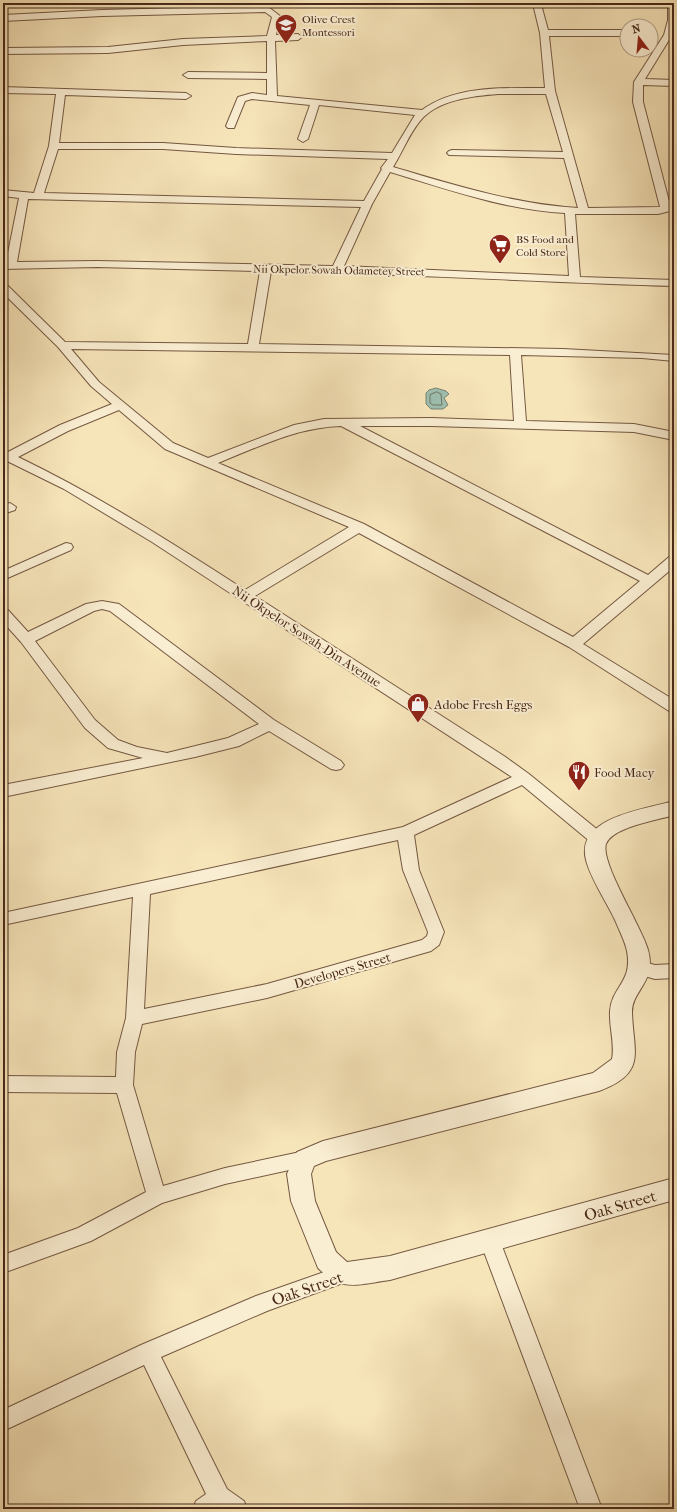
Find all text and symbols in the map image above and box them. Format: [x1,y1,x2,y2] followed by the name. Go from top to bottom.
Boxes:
[273,12,299,45] school or university icon: Olive Crest Montessori
[302,13,355,39] place label: Olive Crest Montessori
[619,18,659,58] north arrow
[631,21,643,36] text: N
[487,232,513,265] supermarket icon: BS Food and Cold Store
[516,233,575,259] place label: BS Food and Cold Store
[253,263,425,278] street label: Nii Okpelor Sowah Odametey Street
[230,583,384,690] street label: Nii Okpelor Sowah-Din Avenue
[405,691,431,724] shop icon: Adobe Fresh Eggs
[433,697,533,712] place label: Adobe Fresh Eggs
[566,759,592,792] restaurant icon: Food Macy
[594,765,656,780] place label: Food Macy
[292,949,393,991] street label: Developers Street
[582,1186,659,1225] street label: Oak Street
[269,1267,345,1309] street label: Oak Street

